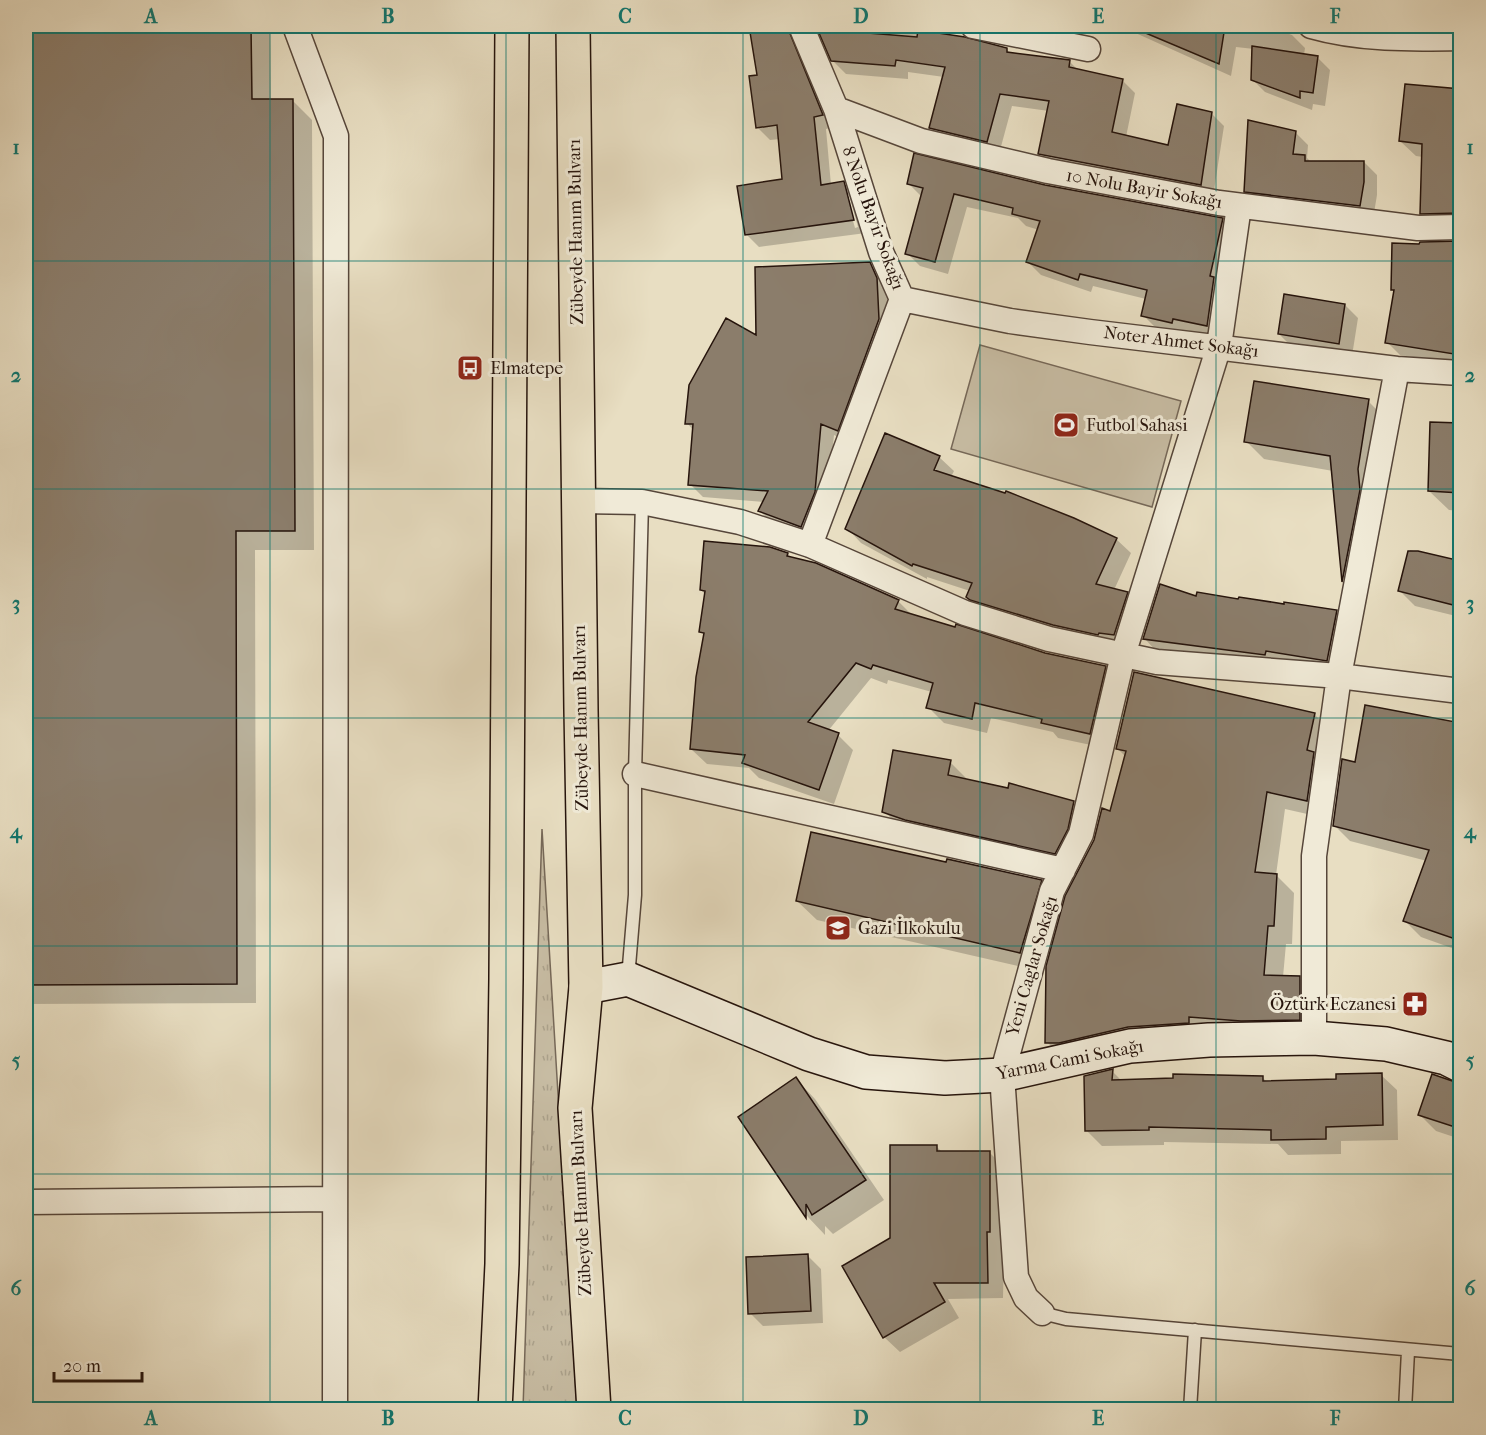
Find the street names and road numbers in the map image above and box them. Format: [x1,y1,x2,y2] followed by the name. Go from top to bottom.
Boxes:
[564,138,588,325] street label: Zübeyde Hanım Bulvarı
[837,143,909,293] street label: 8 Nolu Bayir Sokağı
[1064,165,1224,213] street label: 10 Nolu Bayir Sokağı
[1102,322,1260,362] street label: Noter Ahmet Sokağı
[569,624,593,811] street label: Zübeyde Hanım Bulvarı
[1002,893,1062,1039] street label: Yeni Caglar Sokağı
[994,1035,1146,1085] street label: Yarma Cami Sokağı
[566,1109,596,1296] street label: Zübeyde Hanım Bulvarı

